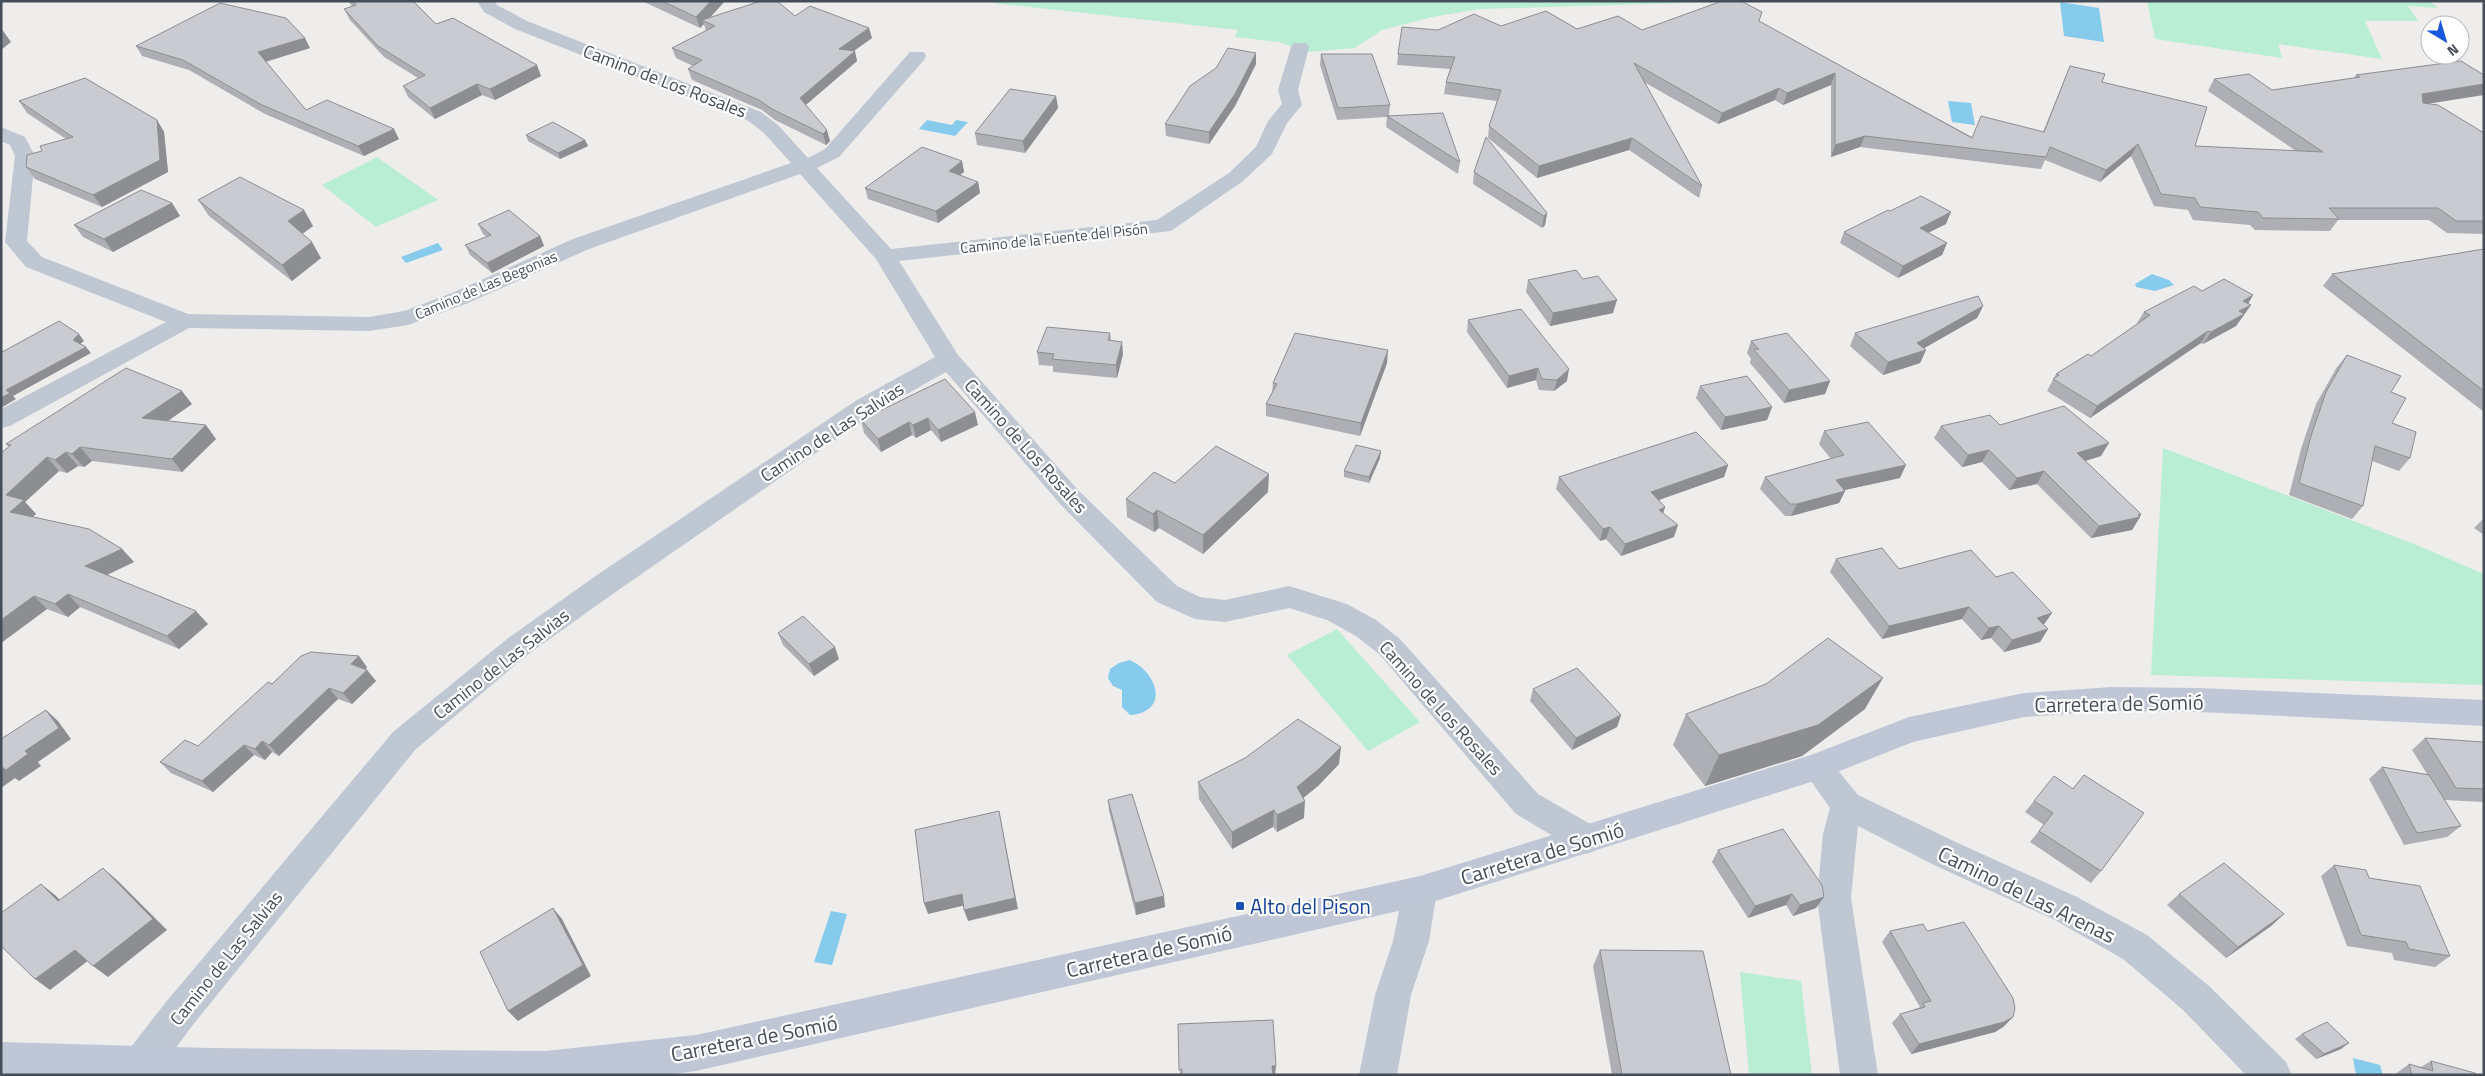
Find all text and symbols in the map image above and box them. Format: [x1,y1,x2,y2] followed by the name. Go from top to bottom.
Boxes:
[2420,15,2470,65] north arrow
[579,37,751,125] street label: Camino de Los Rosales
[2443,39,2464,62] text: N
[959,217,1149,259] street label: Camino de la Fuente del Pisón
[411,245,561,325] street label: Camino de Las Begonias
[958,373,1094,519] street label: Camino de Los Rosales
[755,375,909,489] street label: Camino de Las Salvias
[427,602,575,726] street label: Camino de Las Salvias
[1373,635,1509,781] street label: Camino de Los Rosales
[2034,686,2204,720] street label: Carretera de Somió
[1456,813,1628,893] street label: Carretera de Somió
[1933,837,2121,951] street label: Camino de Las Arenas
[163,885,289,1031] street label: Camino de Las Salvias
[1250,890,1371,922] place label: Alto del Pison
[1234,900,1246,912] marker: Alto del Pison
[1063,916,1235,986] street label: Carretera de Somió
[668,1006,840,1070] street label: Carretera de Somió

